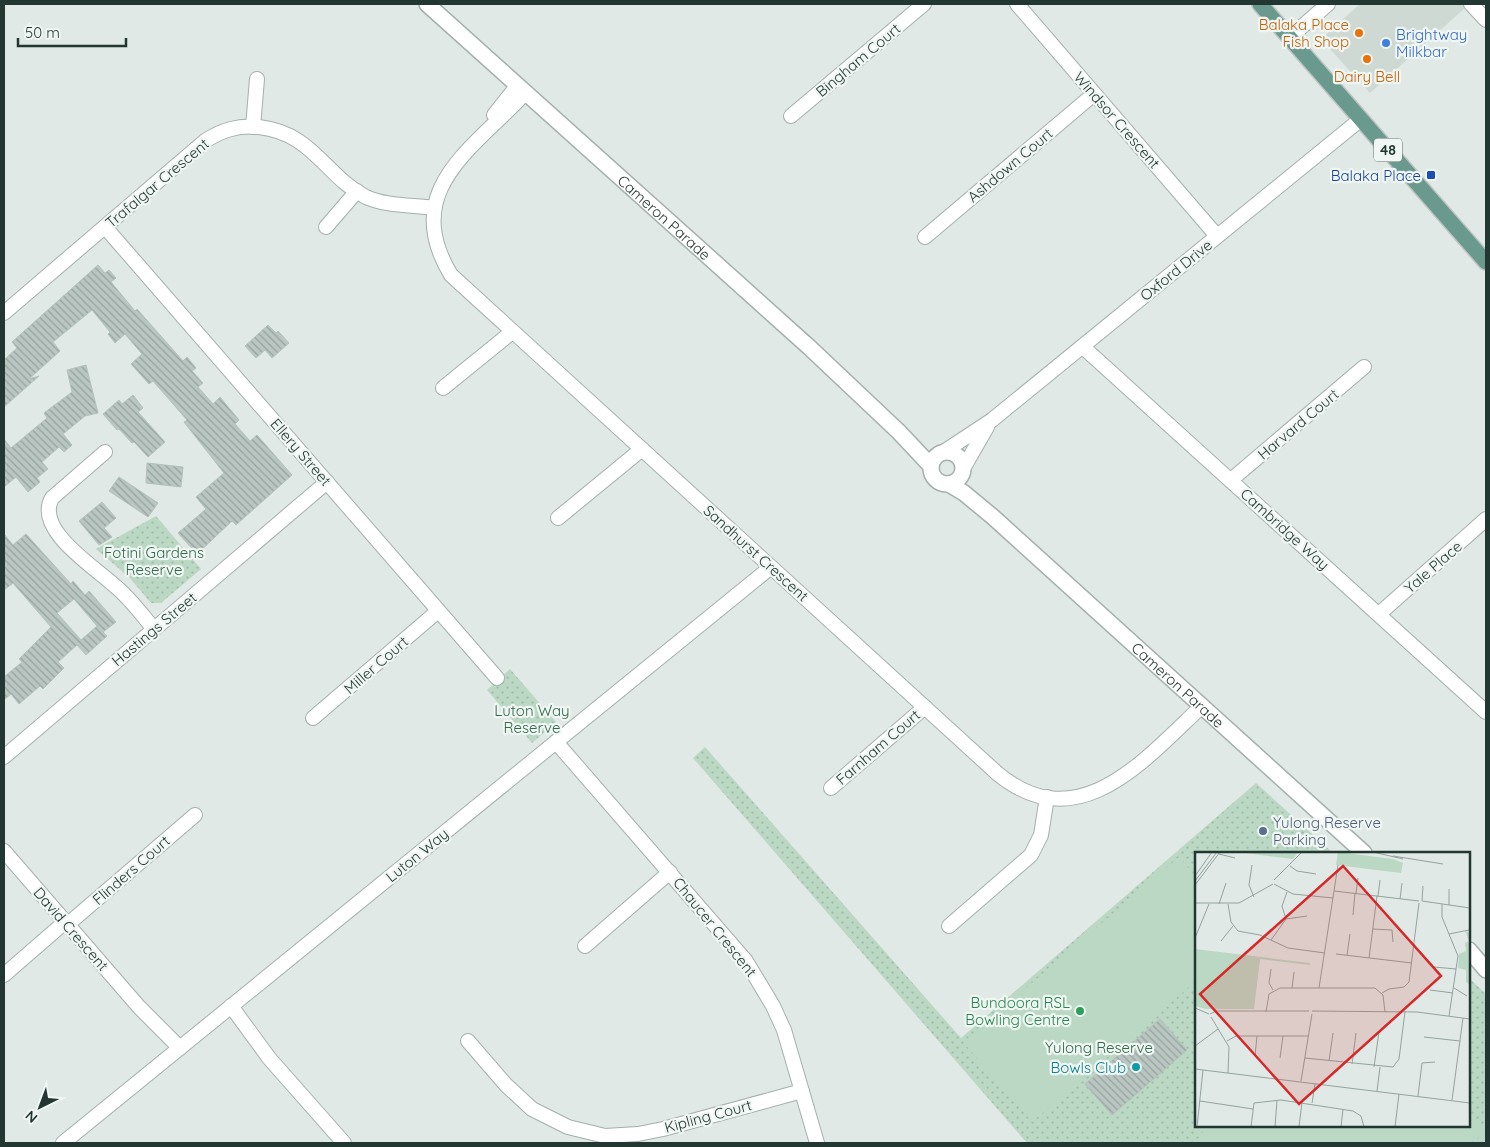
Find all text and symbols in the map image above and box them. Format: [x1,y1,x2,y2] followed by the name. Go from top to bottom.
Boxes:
[18,15,125,47] scale bar
[1259,15,1349,51] place label: Balaka Place Fish Shop
[812,19,904,101] street label: Bingham Court
[25,23,60,42] text: 50 m
[1396,25,1467,61] place label: Brightway Milkbar
[1353,27,1365,39] marker: Balaka Place Fish Shop
[1380,37,1392,49] marker: Brightway Milkbar
[1361,53,1373,65] marker: Dairy Bell
[1334,67,1400,86] place label: Dairy Bell
[1070,68,1164,172] street label: Windsor Crescent
[963,124,1057,206] street label: Ashdown Court
[101,134,213,232] street label: Trafalgar Crescent
[1374,138,1402,162] road number: 48
[1331,166,1421,185] place label: Balaka Place
[1425,169,1437,181] marker: Balaka Place
[614,170,715,264] street label: Cameron Parade
[1136,235,1216,305] street label: Oxford Drive
[1253,384,1343,464] street label: Harvard Court
[267,414,335,490] street label: Ellery Street
[1237,484,1333,574] street label: Cambridge Way
[699,501,813,605] street label: Sandhurst Crescent
[1400,537,1466,597] street label: Yale Place
[104,543,204,579] park label: Fotini Gardens Reserve
[108,588,200,670] street label: Hastings Street
[340,632,412,698] street label: Miller Court
[1128,638,1229,732] street label: Cameron Parade
[494,701,570,737] park label: Luton Way Reserve
[832,705,924,789] street label: Farnham Court
[1273,813,1381,849] place label: Yulong Reserve Parking
[382,824,452,886] street label: Luton Way
[1257,825,1269,837] marker: Yulong Reserve Parking
[88,831,174,909] street label: Flinders Court
[1195,852,1470,1127] inset map
[669,873,761,981] street label: Chaucer Crescent
[29,883,113,975] street label: David Crescent
[965,993,1070,1029] place label: Bundoora RSL Bowling Centre
[1074,1005,1086,1017] marker: Bundoora RSL Bowling Centre
[1045,1038,1153,1057] park label: Yulong Reserve
[1051,1058,1126,1077] place label: Bowls Club
[1130,1061,1142,1073] marker: Bowls Club
[15,1082,65,1132] north arrow
[662,1095,754,1137] street label: Kipling Court
[21,1107,41,1127] text: N

